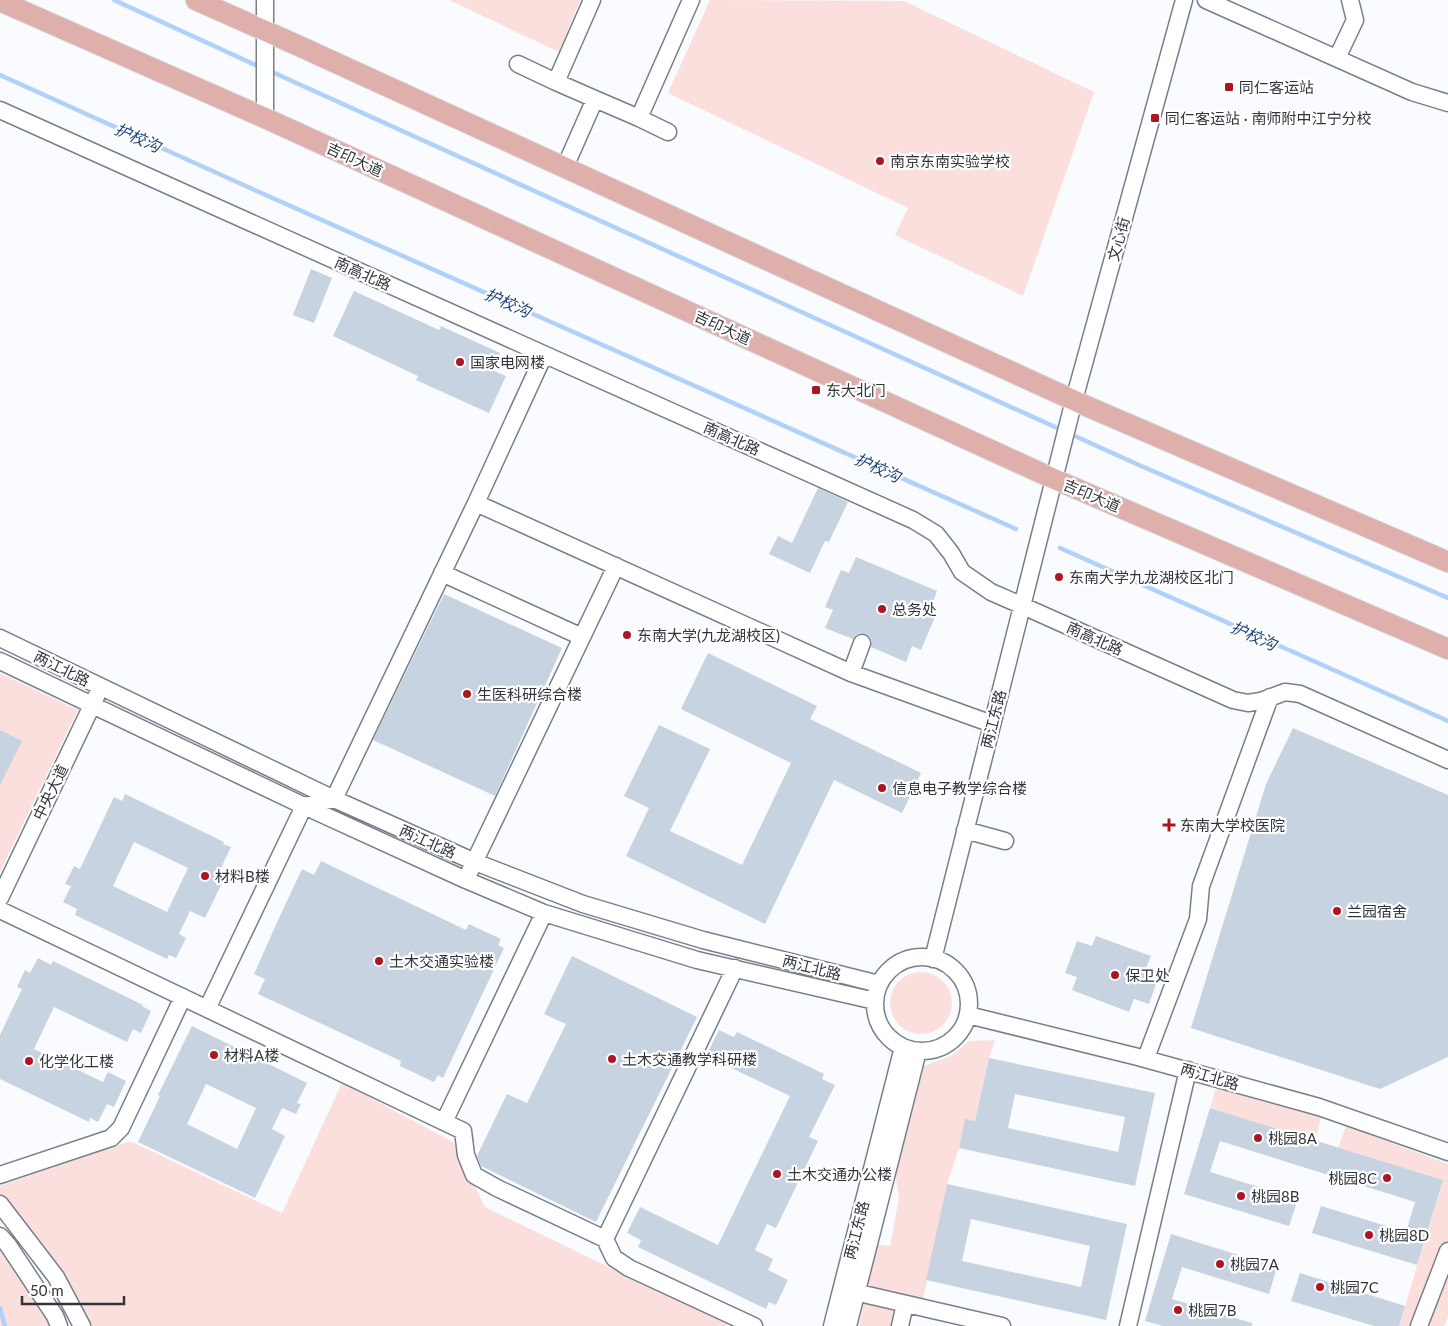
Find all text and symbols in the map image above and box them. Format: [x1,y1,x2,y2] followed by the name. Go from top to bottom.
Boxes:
[1239,78,1314,96] place label: 同仁客运站
[1223,81,1235,93] marker: 同仁客运站
[1165,109,1372,127] place label: 同仁客运站 · 南师附中江宁分校
[1149,112,1161,124] marker: 同仁客运站 · 南师附中江宁分校
[112,119,166,156] water label: 护校沟
[324,138,386,180] street label: 吉印大道
[890,152,1010,170] place label: 南京东南实验学校
[874,155,886,167] marker: 南京东南实验学校
[1103,215,1133,263] street label: 文心街
[332,253,394,293] street label: 南高北路
[482,284,536,321] water label: 护校沟
[692,306,754,348] street label: 吉印大道
[470,353,545,371] place label: 国家电网楼
[454,356,466,368] marker: 国家电网楼
[826,381,886,399] place label: 东大北门
[810,384,822,396] marker: 东大北门
[701,418,763,458] street label: 南高北路
[852,449,906,486] water label: 护校沟
[1061,475,1123,515] street label: 吉印大道
[1069,568,1234,586] place label: 东南大学九龙湖校区北门
[1053,571,1065,583] marker: 东南大学九龙湖校区北门
[892,600,937,618] place label: 总务处
[876,603,888,615] marker: 总务处
[1228,617,1282,654] water label: 护校沟
[1064,618,1126,658] street label: 南高北路
[637,626,780,644] place label: 东南大学(九龙湖校区)
[621,629,633,641] marker: 东南大学(九龙湖校区)
[31,647,93,689] street label: 两江北路
[477,685,582,703] place label: 生医科研综合楼
[461,688,473,700] marker: 生医科研综合楼
[977,688,1009,750] street label: 两江东路
[29,761,71,823] street label: 中央大道
[892,779,1027,797] place label: 信息电子教学综合楼
[876,782,888,794] marker: 信息电子教学综合楼
[1180,816,1285,834] place label: 东南大学校医院
[1162,818,1176,832] marker: 东南大学校医院
[397,821,459,861] street label: 两江北路
[215,867,270,885] place label: 材料B楼
[199,870,211,882] marker: 材料B楼
[1347,902,1407,920] place label: 兰园宿舍
[1331,905,1343,917] marker: 兰园宿舍
[781,951,843,983] street label: 两江北路
[389,952,494,970] place label: 土木交通实验楼
[373,955,385,967] marker: 土木交通实验楼
[1125,966,1170,984] place label: 保卫处
[1109,969,1121,981] marker: 保卫处
[224,1046,279,1064] place label: 材料A楼
[208,1049,220,1061] marker: 材料A楼
[622,1050,757,1068] place label: 土木交通教学科研楼
[39,1052,114,1070] place label: 化学化工楼
[606,1053,618,1065] marker: 土木交通教学科研楼
[23,1055,35,1067] marker: 化学化工楼
[1179,1059,1241,1093] street label: 两江北路
[1268,1129,1318,1147] place label: 桃园8A
[1252,1132,1264,1144] marker: 桃园8A
[787,1165,892,1183] place label: 土木交通办公楼
[771,1168,783,1180] marker: 土木交通办公楼
[1328,1169,1377,1187] place label: 桃园8C
[1381,1172,1393,1184] marker: 桃园8C
[1251,1187,1299,1205] place label: 桃园8B
[1235,1190,1247,1202] marker: 桃园8B
[840,1199,872,1261] street label: 两江东路
[1379,1226,1429,1244] place label: 桃园8D
[1363,1229,1375,1241] marker: 桃园8D
[1230,1255,1280,1273] place label: 桃园7A
[1214,1258,1226,1270] marker: 桃园7A
[22,1274,125,1306] scale bar
[1330,1278,1379,1296] place label: 桃园7C
[30,1281,64,1299] text: 50 m
[1314,1281,1326,1293] marker: 桃园7C
[1188,1301,1236,1319] place label: 桃园7B
[1172,1304,1184,1316] marker: 桃园7B

